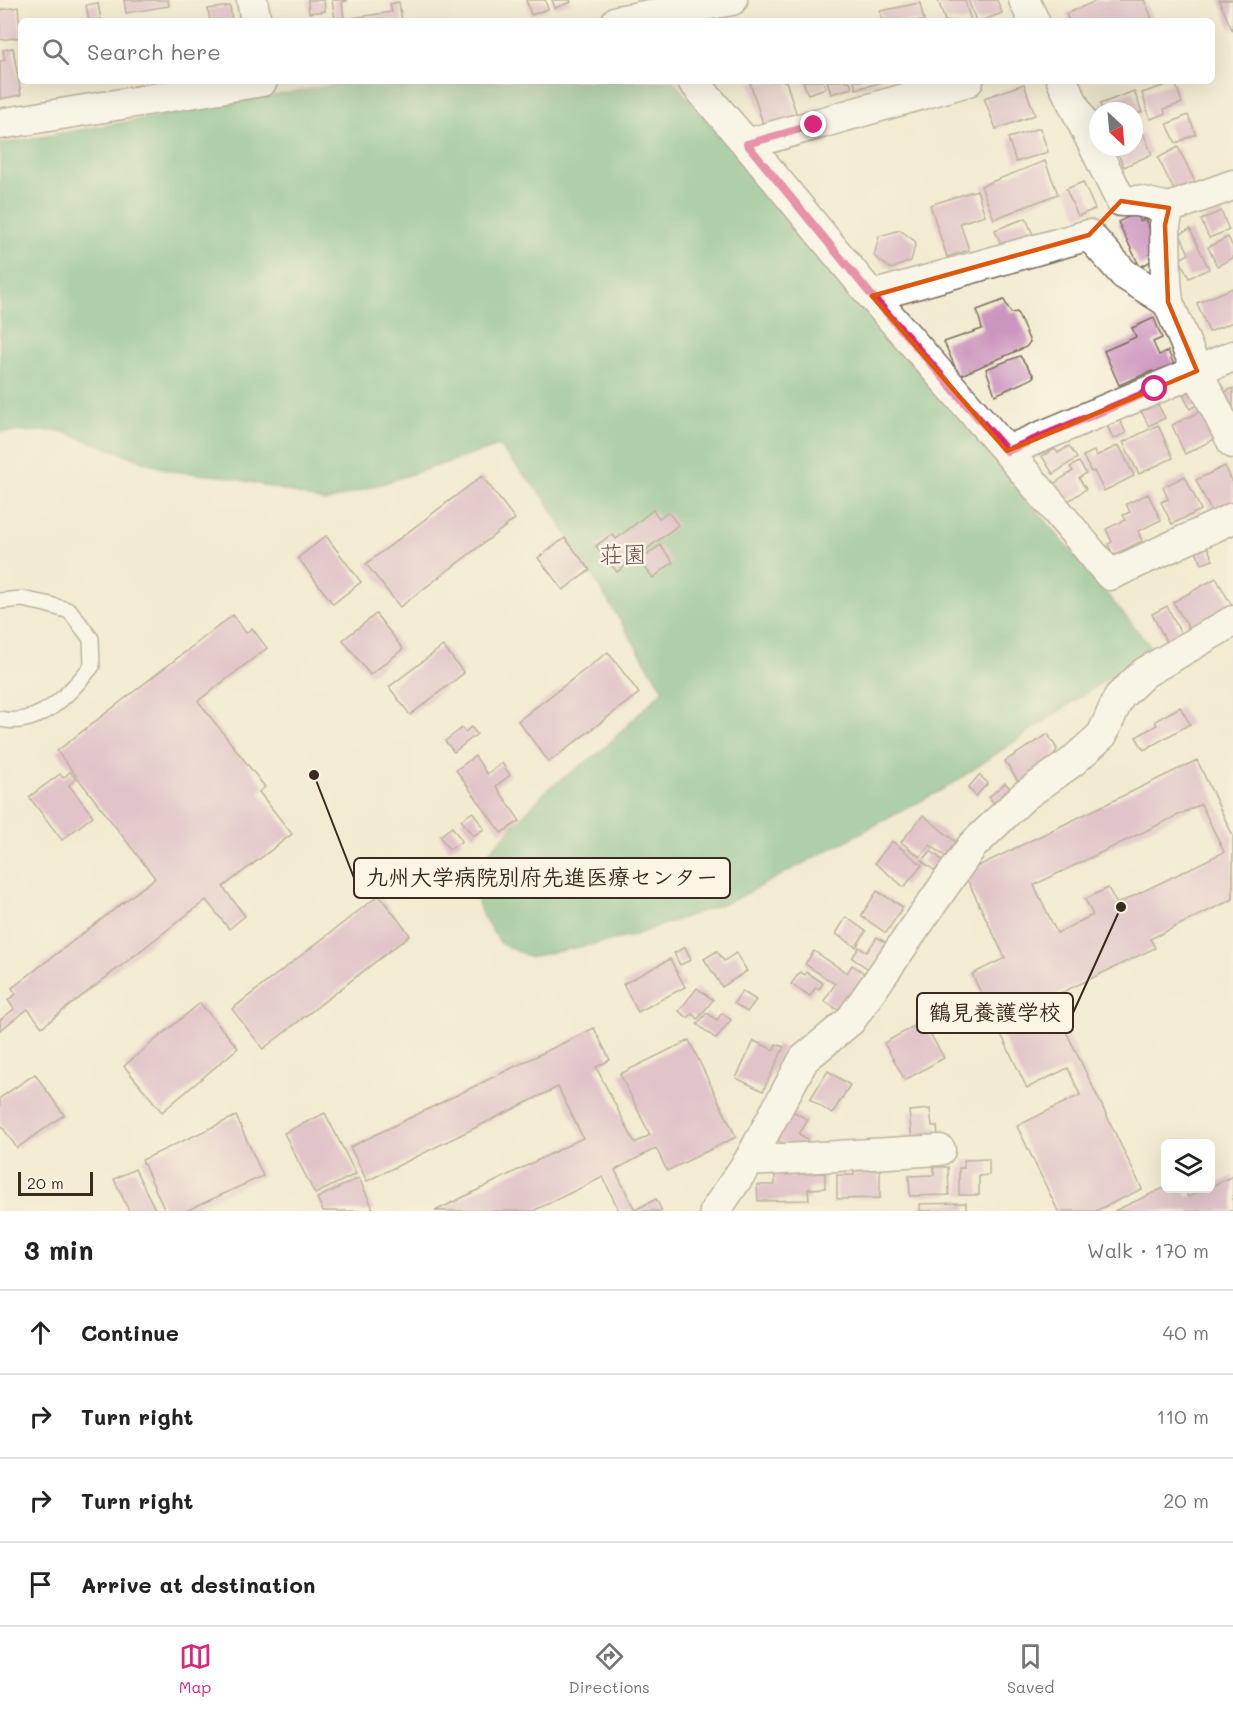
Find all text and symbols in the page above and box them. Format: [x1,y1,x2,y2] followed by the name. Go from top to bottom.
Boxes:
[18,18,1215,84] search box
[39,35,72,68] icon: search
[87,37,221,66] text: Search here
[1089,102,1143,156] north arrow
[800,111,826,137] route end
[1141,375,1167,401] route start
[599,538,647,569] district label: 荘園
[354,858,730,898] callout: 九州大学病院別府先進医療センター
[366,862,718,891] text: 九州大学病院別府先進医療センター
[917,993,1073,1033] callout: 鶴見養護学校
[929,997,1061,1026] text: 鶴見養護学校
[1161,1139,1215,1193] map controls
[1161,1139,1215,1193] button: layers
[18,1169,93,1196] scale bar
[27,1172,64,1193] text: 20 m
[24,1233,93,1267] text: 3 min
[1087,1237,1209,1263] text: Walk · 170 m
[24,1316,57,1349] icon: ahead
[81,1318,179,1347] text: Continue
[1163,1319,1209,1345] text: 40 m
[24,1400,57,1433] icon: right
[81,1402,193,1431] text: Turn right
[1156,1403,1209,1429] text: 110 m
[24,1484,57,1517] icon: right
[81,1486,193,1515] text: Turn right
[1163,1487,1209,1513] text: 20 m
[24,1568,57,1601] icon: arrive
[81,1570,316,1599] text: Arrive at destination
[179,1640,212,1697] tab: Map
[569,1640,650,1697] tab: Directions
[1007,1640,1054,1697] tab: Saved

